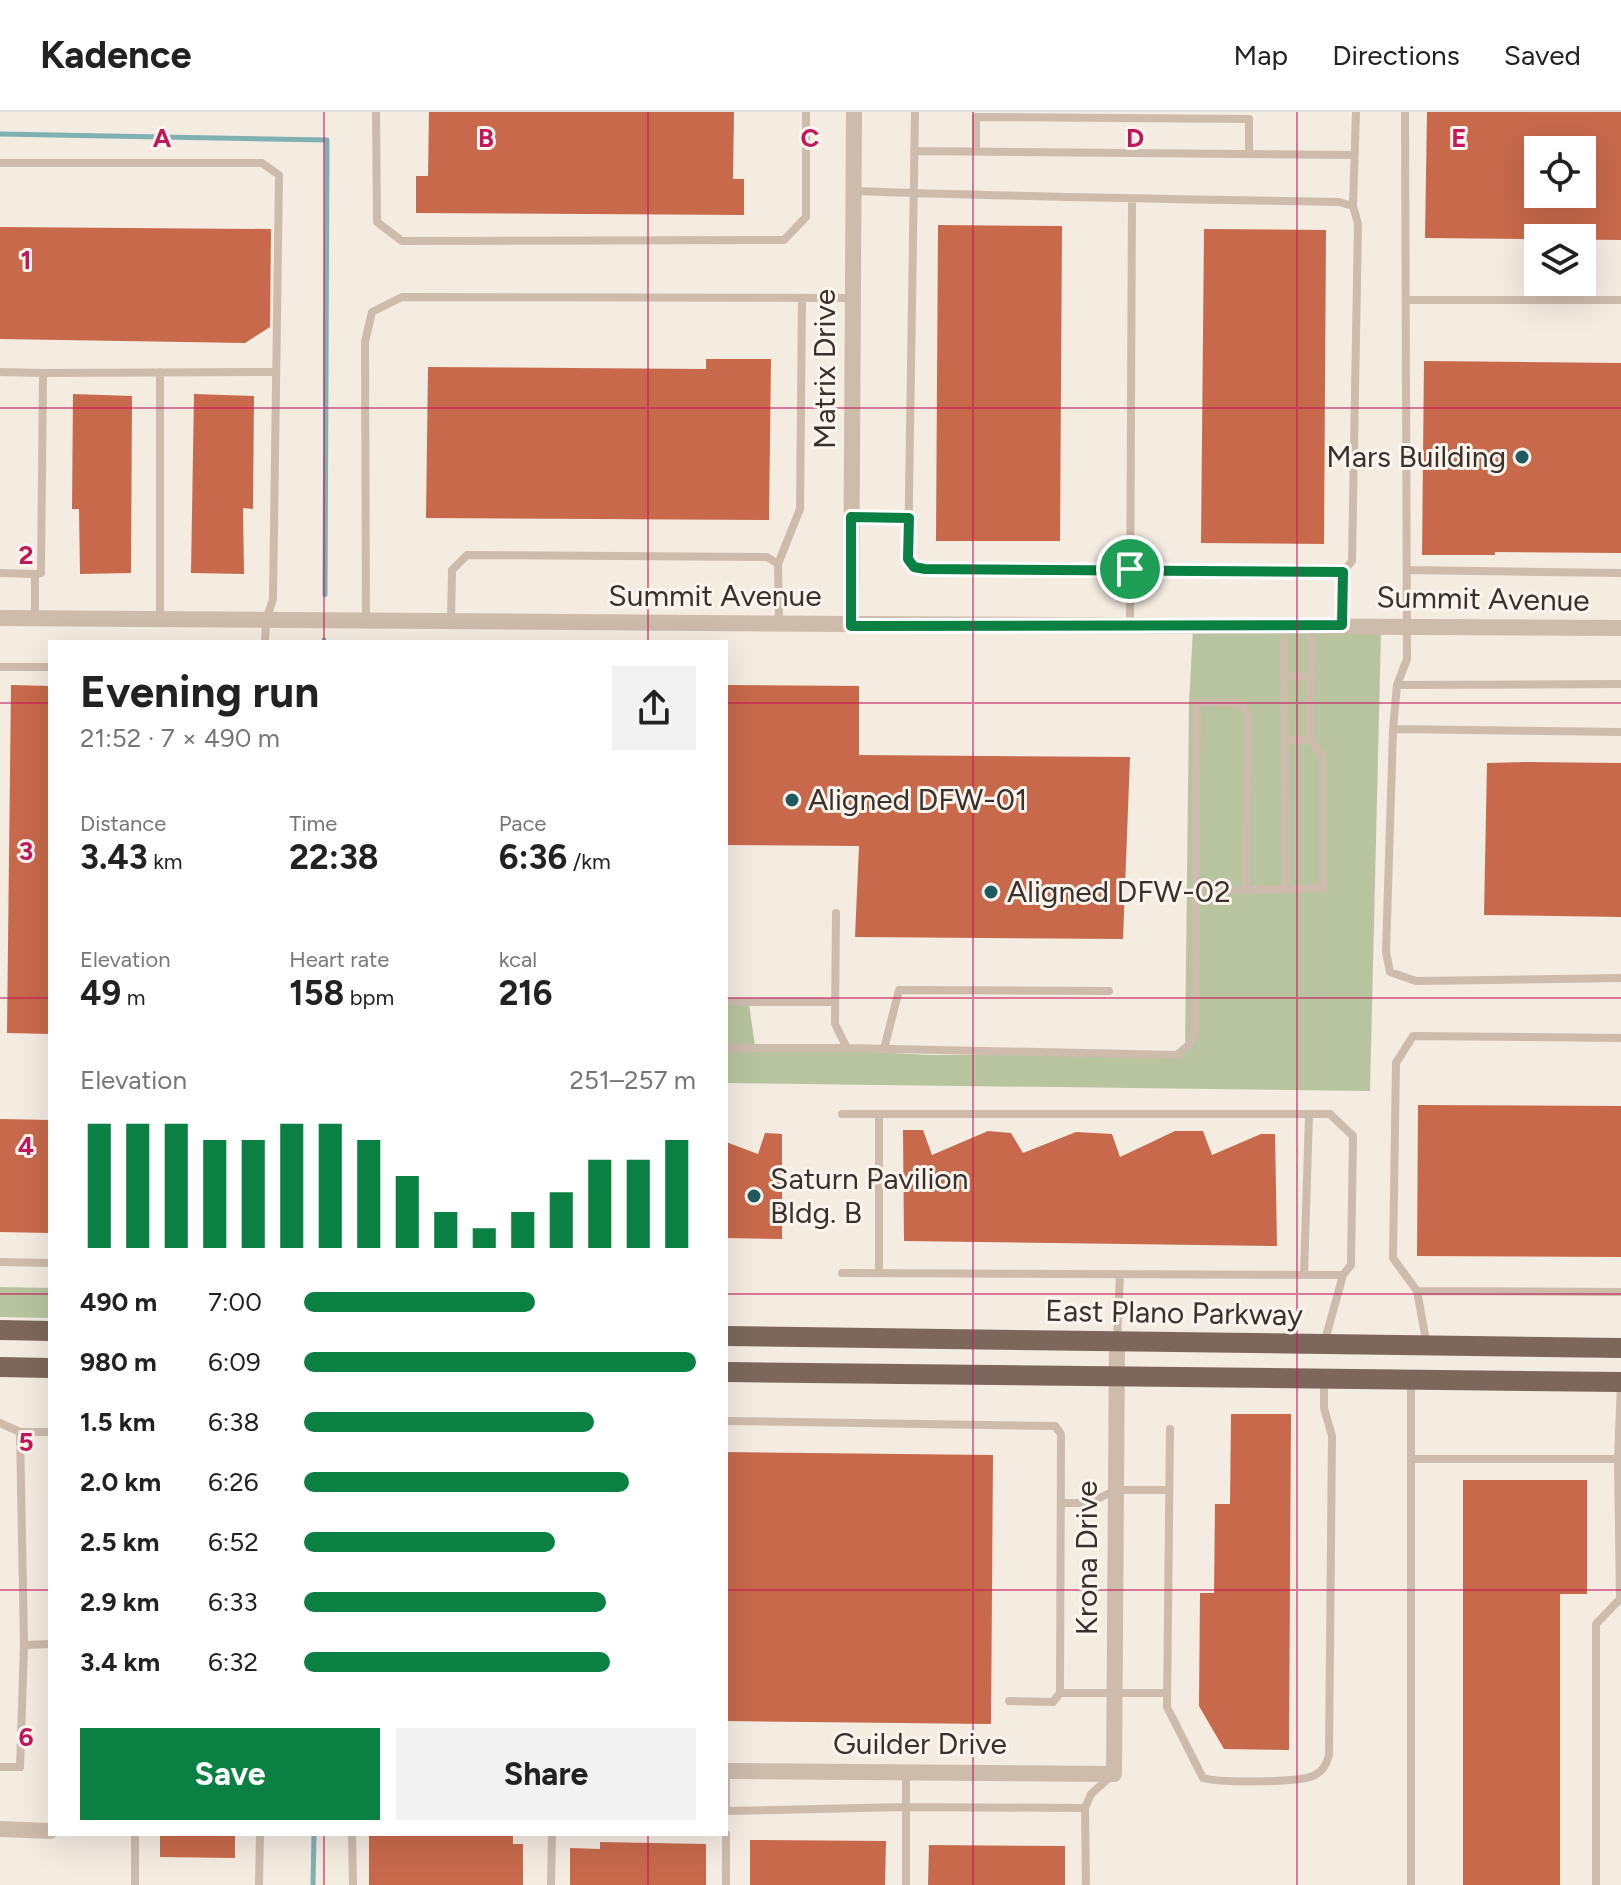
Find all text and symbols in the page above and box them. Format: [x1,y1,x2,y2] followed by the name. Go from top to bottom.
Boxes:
[40,32,191,78] text: Kadence
[1234,38,1288,72] text: Map
[1332,38,1460,72] text: Directions
[1504,38,1581,72] text: Saved
[153,122,172,154] text: A
[478,122,494,154] text: B
[801,122,820,154] text: C
[1126,122,1144,154] text: D
[1451,122,1467,154] text: E
[1524,136,1596,296] map controls
[1524,136,1596,208] button: locate
[1524,224,1596,296] button: layers
[21,244,31,276] text: 1
[806,289,843,449] street label: Matrix Drive
[1326,438,1506,475] place label: Mars Building
[1513,448,1531,466] marker: Mars Building
[1096,535,1164,603] pin
[18,539,34,571] text: 2
[1108,547,1152,591] icon: arrive
[608,577,822,614] street label: Summit Avenue
[1376,578,1590,619] street label: Summit Avenue
[80,665,319,718] text: Evening run
[612,666,696,750] button: share
[80,722,280,754] text: 21:52 · 7 × 490 m
[808,781,1027,818] place label: Aligned DFW-01
[783,791,801,809] marker: Aligned DFW-01
[80,810,166,837] text: Distance
[289,810,337,837] text: Time
[499,810,546,837] text: Pace
[19,835,33,867] text: 3
[80,837,148,878] text: 3.43
[289,837,379,878] text: 22:38
[499,837,567,878] text: 6:36
[148,848,183,875] text: km
[567,848,611,875] text: /km
[1007,873,1231,910] place label: Aligned DFW-02
[982,883,1000,901] marker: Aligned DFW-02
[80,946,170,973] text: Elevation
[289,946,389,973] text: Heart rate
[499,946,537,973] text: kcal
[80,973,121,1014] text: 49
[289,973,344,1014] text: 158
[499,973,552,1014] text: 216
[121,984,145,1011] text: m
[344,984,394,1011] text: bpm
[80,1064,187,1096] text: Elevation
[569,1064,696,1096] text: 251–257 m
[18,1130,34,1162] text: 4
[770,1160,969,1231] place label: Saturn Pavilion Bldg. B
[745,1187,763,1205] marker: Saturn Pavilion Bldg. B
[80,1286,157,1318] text: 490 m
[208,1286,262,1318] text: 7:00
[1045,1292,1303,1333] street label: East Plano Parkway
[80,1346,157,1378] text: 980 m
[208,1346,261,1378] text: 6:09
[80,1406,155,1438] text: 1.5 km
[208,1406,259,1438] text: 6:38
[18,1426,34,1458] text: 5
[80,1466,161,1498] text: 2.0 km
[208,1466,259,1498] text: 6:26
[1068,1481,1105,1635] street label: Krona Drive
[80,1526,159,1558] text: 2.5 km
[208,1526,259,1558] text: 6:52
[80,1586,159,1618] text: 2.9 km
[208,1586,258,1618] text: 6:33
[80,1646,160,1678] text: 3.4 km
[208,1646,258,1678] text: 6:32
[18,1721,34,1753] text: 6
[833,1725,1007,1762] street label: Guilder Drive
[80,1728,380,1820] button: Save
[396,1728,696,1820] button: Share

